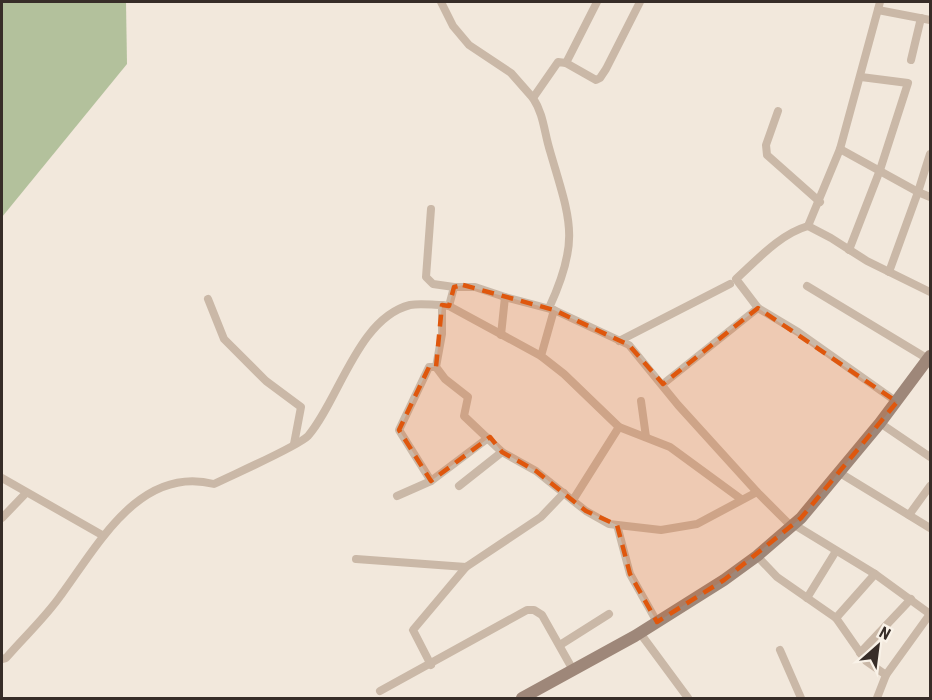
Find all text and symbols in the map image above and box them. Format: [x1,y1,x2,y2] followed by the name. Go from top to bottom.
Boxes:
[848,616,908,676] north arrow
[876,623,894,644] text: N

